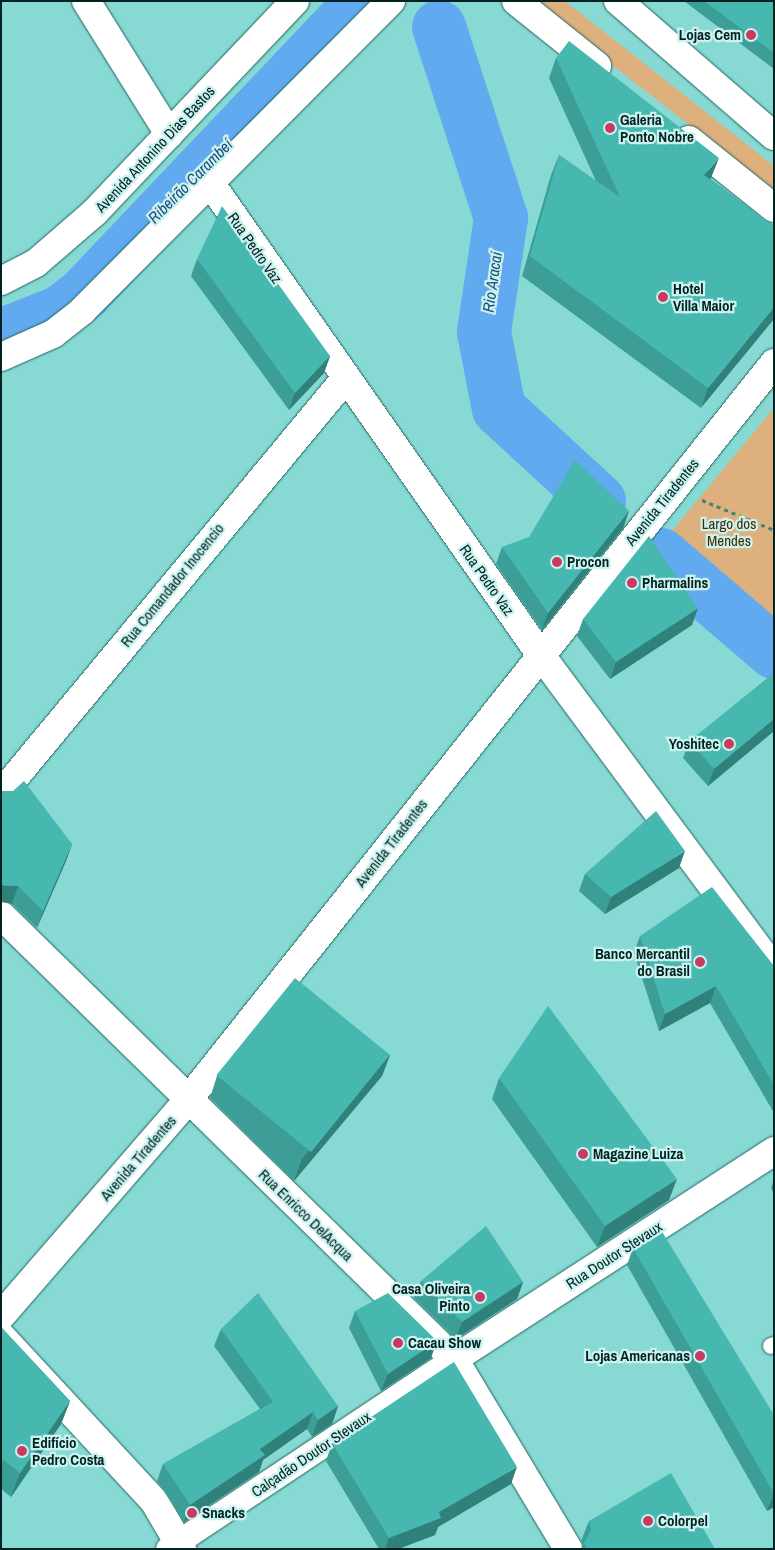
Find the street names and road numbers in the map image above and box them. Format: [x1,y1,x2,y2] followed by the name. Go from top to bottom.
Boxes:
[91,82,219,216] street label: Avenida Antonino Dias Bastos
[224,209,286,287] street label: Rua Pedro Vaz
[621,455,703,549] street label: Avenida Tiradentes
[117,520,227,650] street label: Rua Comandador Inocencio
[456,541,518,619] street label: Rua Pedro Vaz
[351,795,431,891] street label: Avenida Tiradentes
[96,1112,180,1204] street label: Avenida Tiradentes
[255,1165,357,1265] street label: Rua Enricco DelAcqua
[563,1217,665,1293] street label: Rua Doutor Stevaux
[248,1407,374,1501] street label: Calçadão Doutor Stevaux

